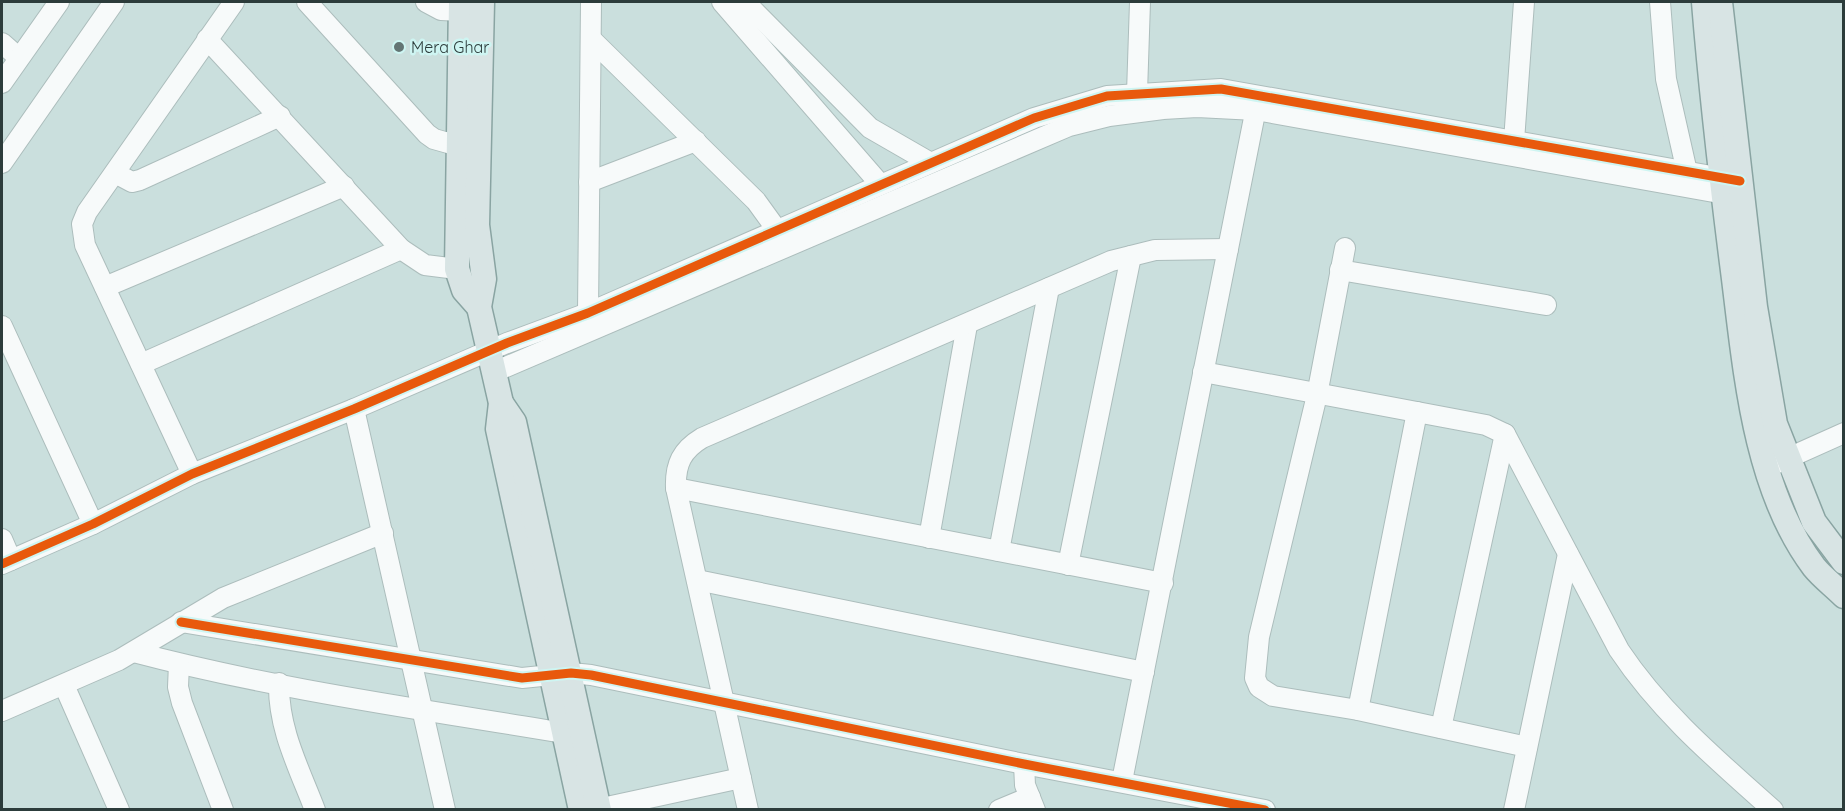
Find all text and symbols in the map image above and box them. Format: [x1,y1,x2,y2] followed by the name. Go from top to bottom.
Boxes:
[411,37,489,57] place label: Mera Ghar
[392,40,406,54] marker: Mera Ghar

